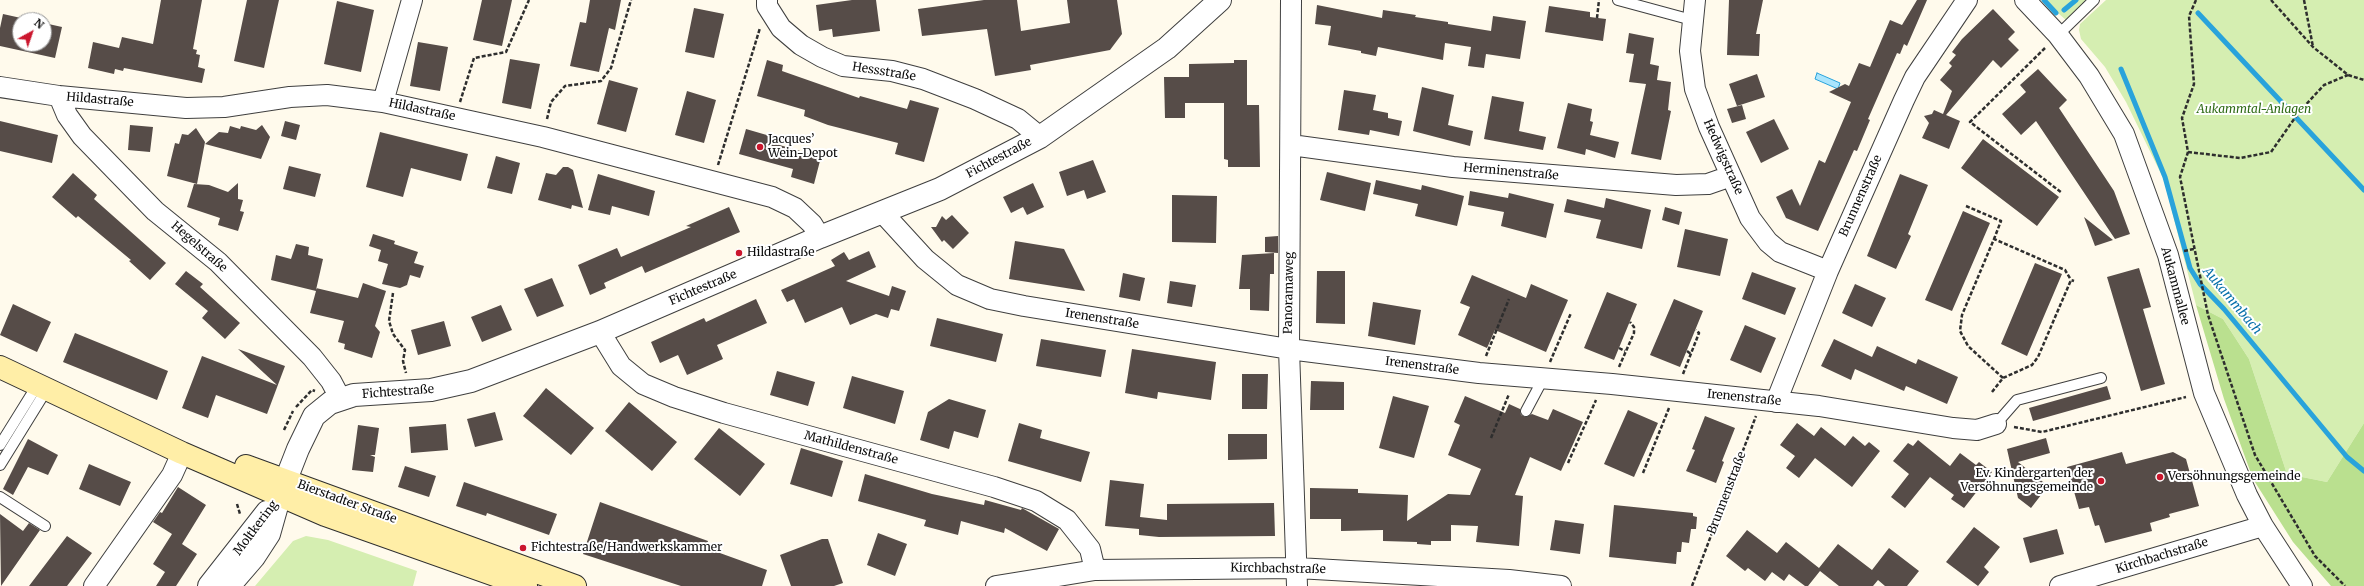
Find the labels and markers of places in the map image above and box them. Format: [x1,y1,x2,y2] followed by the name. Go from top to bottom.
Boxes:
[768,133,838,161] place label: Jacques’ Wein-Depot
[755,142,765,152] marker: Jacques’ Wein-Depot
[747,246,815,260] place label: Hildastraße
[734,248,744,258] marker: Hildastraße
[1961,467,2093,495] place label: Ev. Kindergarten der Versöhnungsgemeinde
[2168,470,2300,484] place label: Versöhnungsgemeinde
[2155,472,2165,482] marker: Versöhnungsgemeinde
[2096,476,2106,486] marker: Ev. Kindergarten der Versöhnungsgemeinde
[531,541,722,555] place label: Fichtestraße/Handwerkskammer
[518,543,528,553] marker: Fichtestraße/Handwerkskammer

